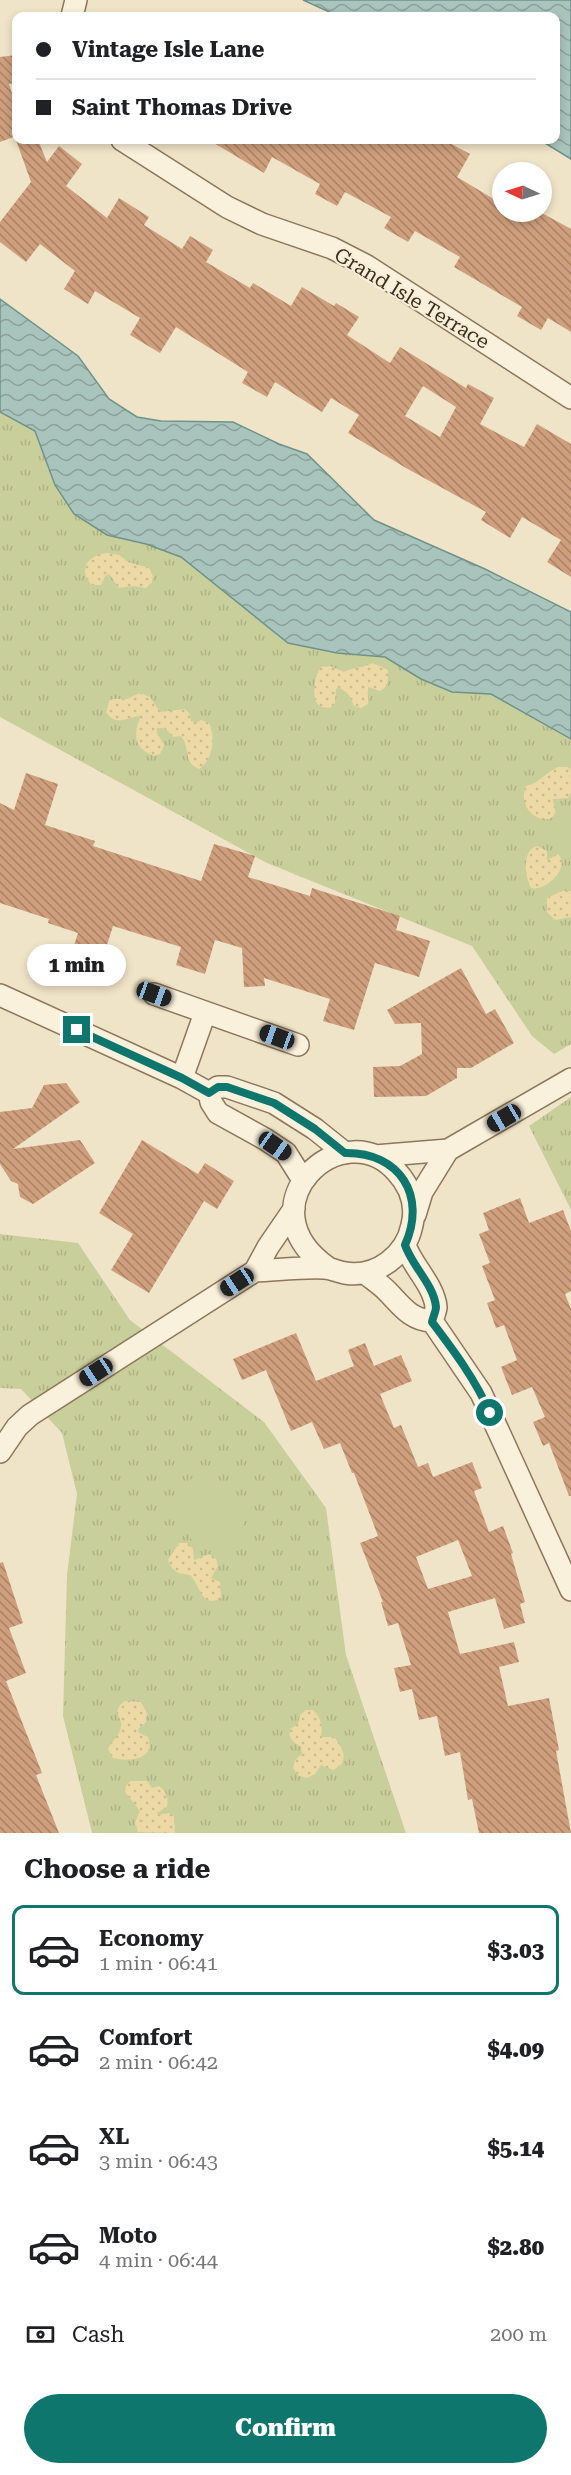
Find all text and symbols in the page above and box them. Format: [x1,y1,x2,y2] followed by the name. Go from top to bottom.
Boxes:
[72,37,264,62] text: Vintage Isle Lane
[72,95,292,120] text: Saint Thomas Drive
[492,162,552,222] north arrow
[492,162,552,222] map controls
[330,242,494,354] street label: Grand Isle Terrace
[28,943,127,985] callout: 1 min
[48,953,105,977] text: 1 min
[134,979,174,1009] car
[63,1016,90,1043] route end
[257,1022,297,1052] car
[484,1101,524,1135] car
[255,1128,295,1164] car
[217,1265,257,1299] car
[76,1355,116,1389] car
[476,1399,503,1426] route start
[24,1853,210,1885] text: Choose a ride
[27,1923,81,1977] icon: car
[99,1926,203,1951] text: Economy
[487,1938,544,1963] text: $3.03
[99,1951,218,1975] text: 1 min · 06:41
[27,2022,81,2076] icon: car
[99,2025,192,2050] text: Comfort
[487,2037,544,2062] text: $4.09
[99,2050,218,2074] text: 2 min · 06:42
[27,2121,81,2175] icon: car
[99,2124,129,2149] text: XL
[487,2136,544,2161] text: $5.14
[99,2149,218,2173] text: 3 min · 06:43
[27,2220,81,2274] icon: car
[99,2223,157,2248] text: Moto
[487,2235,544,2260] text: $2.80
[99,2248,218,2272] text: 4 min · 06:44
[24,2318,57,2351] icon: cash
[72,2322,124,2347] text: Cash
[490,2322,547,2346] text: 200 m
[24,2394,547,2463] button: Confirm

